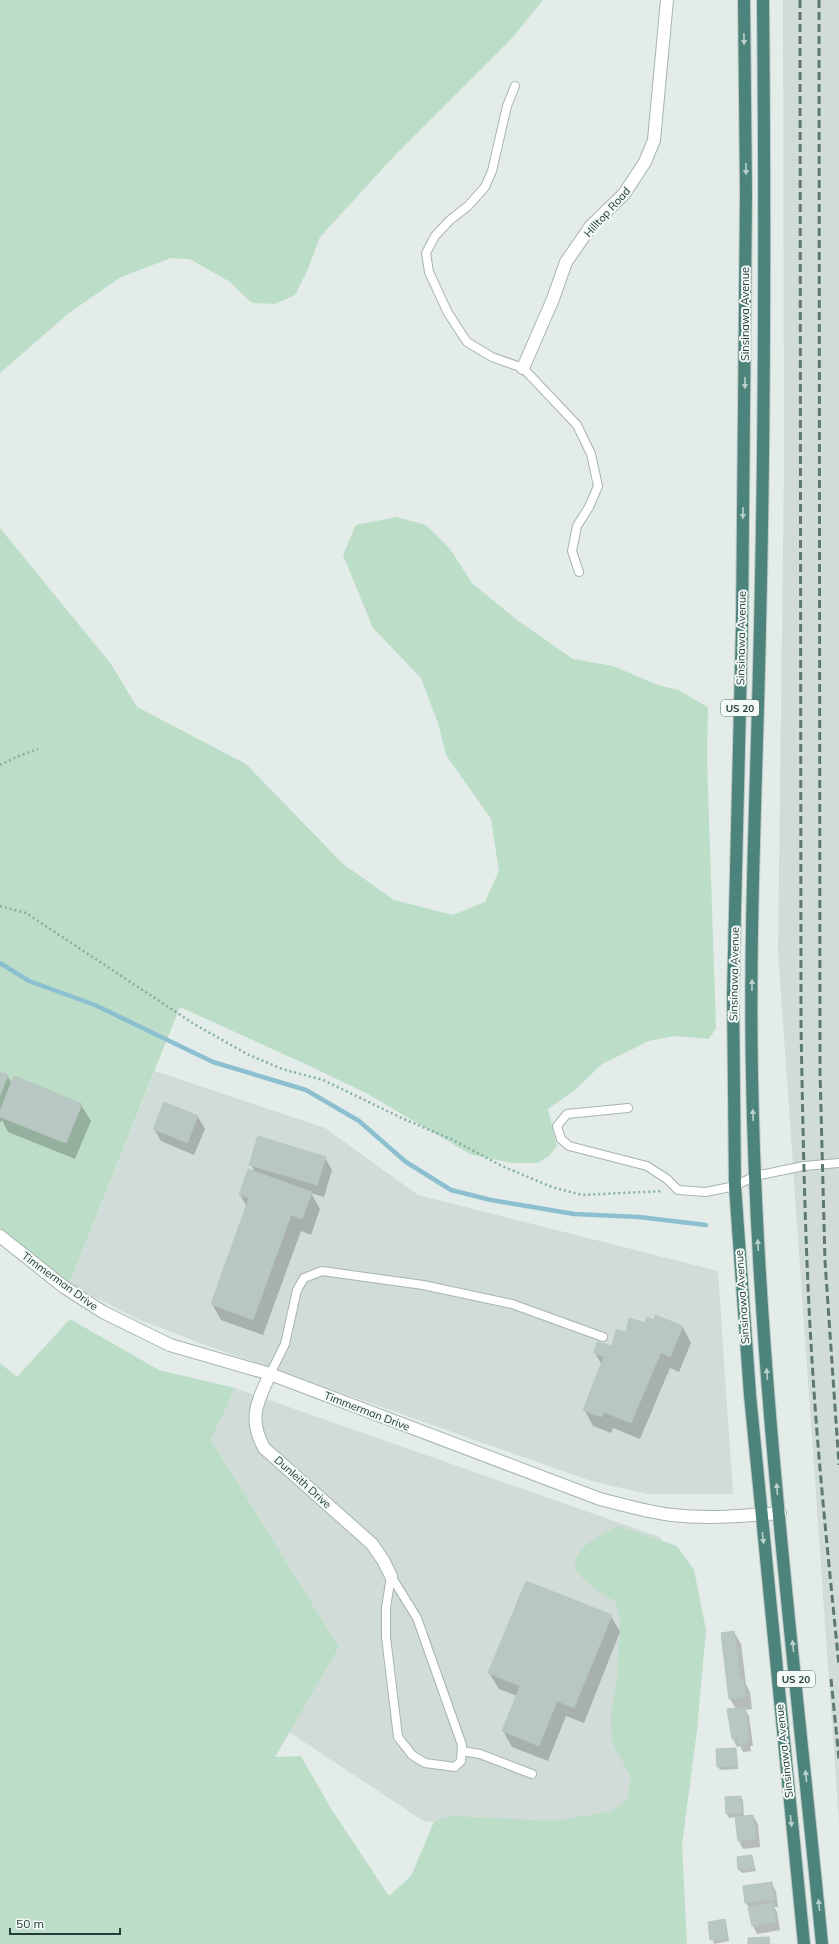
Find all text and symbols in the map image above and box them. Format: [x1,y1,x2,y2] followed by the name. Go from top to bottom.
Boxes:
[741,33,747,46] one-way arrow
[743,163,749,176] one-way arrow
[581,184,633,240] street label: Hilltop Road
[738,267,752,361] street label: Sinsinawa Avenue
[741,377,748,389] one-way arrow
[740,507,746,520] one-way arrow
[733,591,749,685] street label: Sinsinawa Avenue
[721,700,759,716] road number: US 20
[726,927,742,1021] street label: Sinsinawa Avenue
[749,978,755,991] one-way arrow
[750,1108,756,1121] one-way arrow
[754,1239,761,1251] one-way arrow
[19,1249,101,1313] street label: Timmerman Drive
[732,1250,752,1344] street label: Sinsinawa Avenue
[763,1368,770,1380] one-way arrow
[322,1388,412,1434] street label: Timmerman Drive
[272,1453,334,1511] street label: Dunleith Drive
[774,1483,781,1495] one-way arrow
[760,1532,767,1544] one-way arrow
[790,1640,796,1652] one-way arrow
[777,1671,815,1687] road number: US 20
[772,1703,796,1799] street label: Sinsinawa Avenue
[802,1770,809,1782] one-way arrow
[788,1815,795,1827] one-way arrow
[815,1899,822,1911] one-way arrow
[10,1910,120,1936] scale bar
[16,1916,44,1931] text: 50 m

